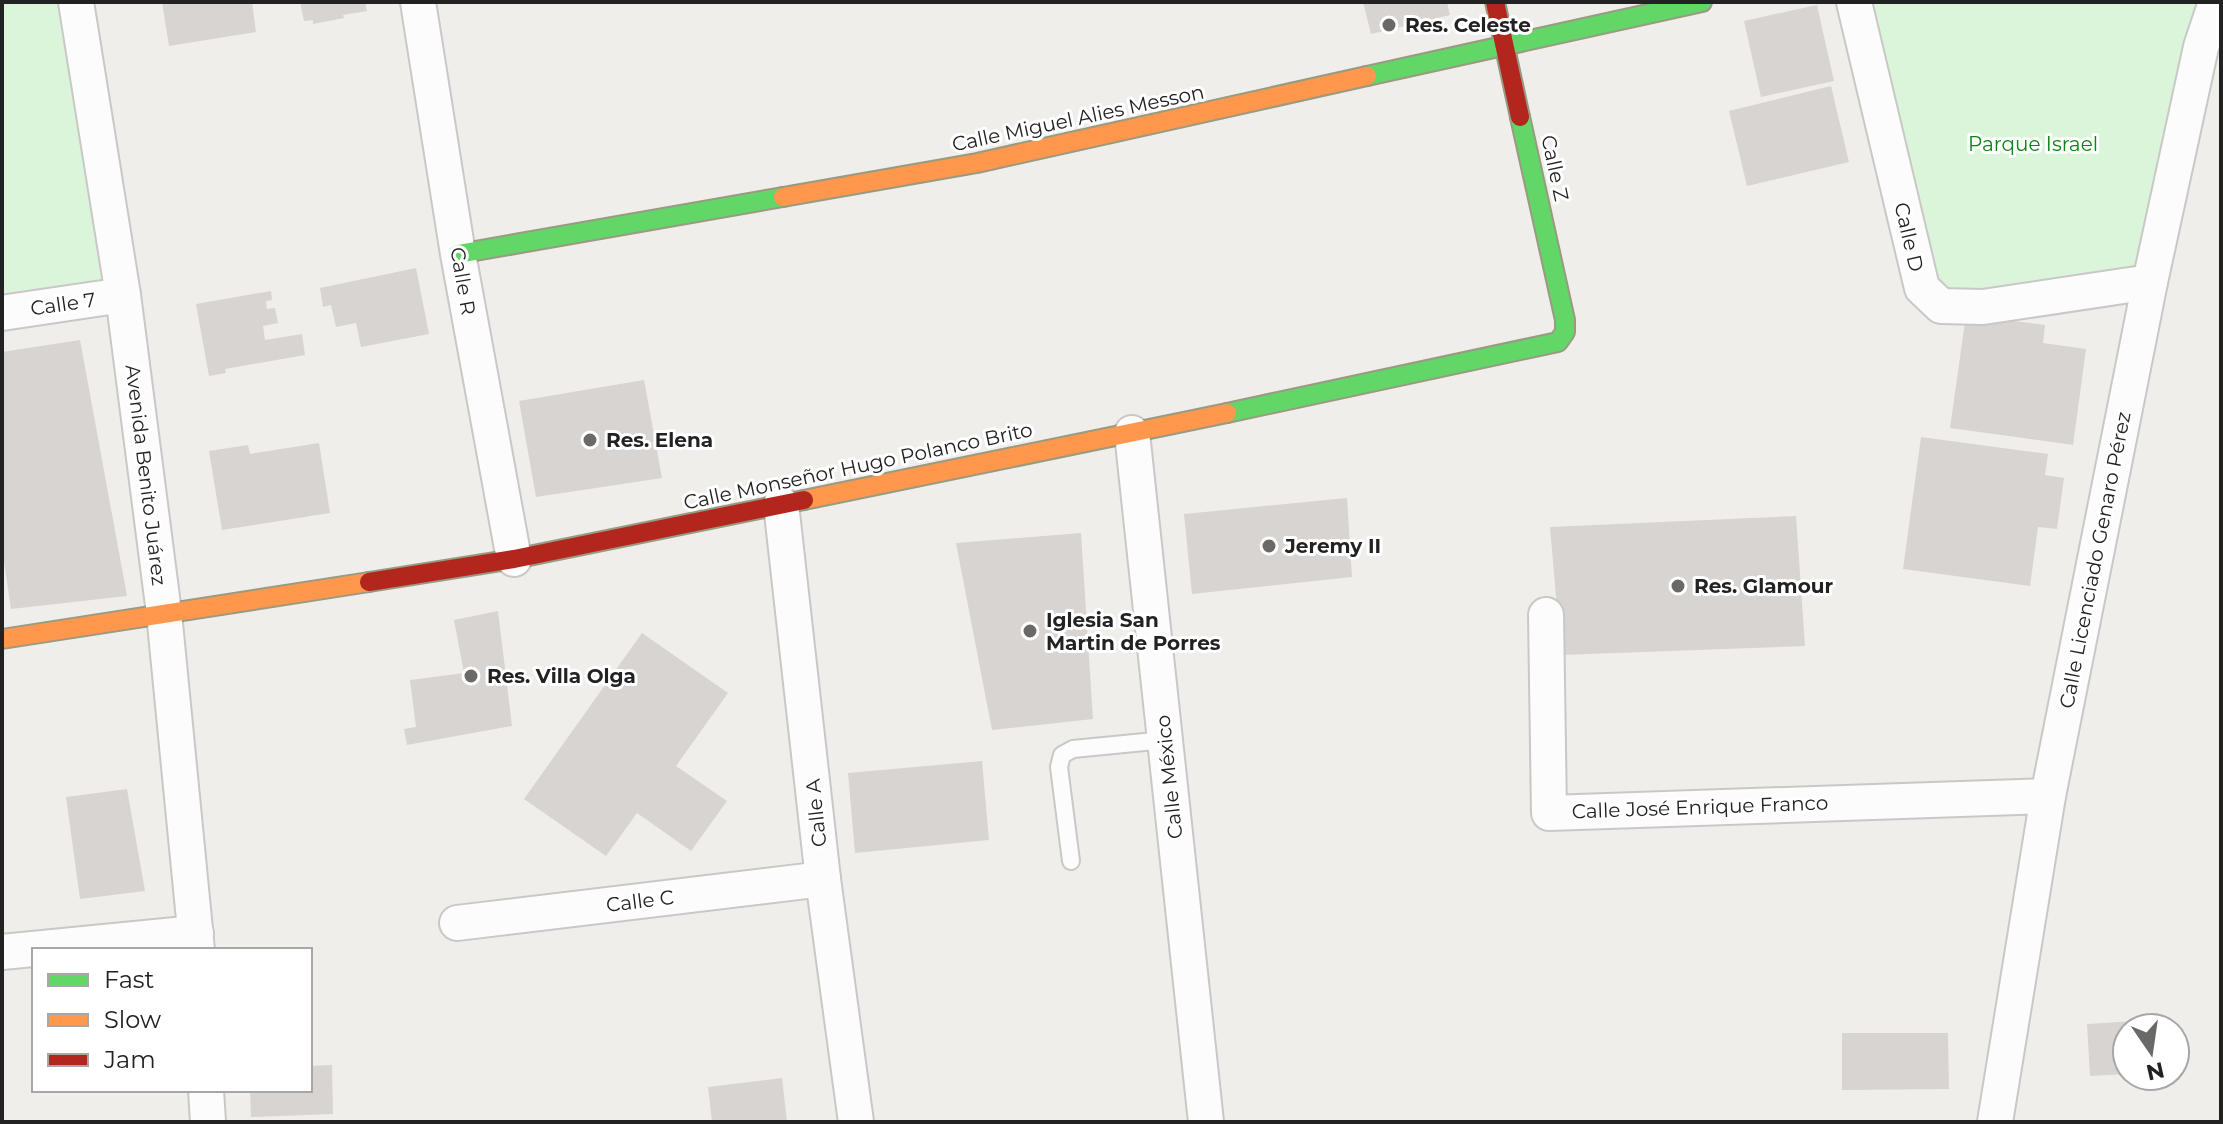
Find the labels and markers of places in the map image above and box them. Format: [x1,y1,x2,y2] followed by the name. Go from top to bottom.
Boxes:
[1405,13,1531,37] place label: Res. Celeste
[1380,16,1398,34] marker: Res. Celeste
[606,428,713,452] place label: Res. Elena
[581,431,599,449] marker: Res. Elena
[1284,534,1381,558] place label: Jeremy II
[1260,537,1278,555] marker: Jeremy II
[1694,574,1834,598] place label: Res. Glamour
[1669,577,1687,595] marker: Res. Glamour
[1046,608,1221,655] place label: Iglesia San Martin de Porres
[1021,622,1039,640] marker: Iglesia San Martin de Porres
[487,664,636,688] place label: Res. Villa Olga
[462,667,480,685] marker: Res. Villa Olga

